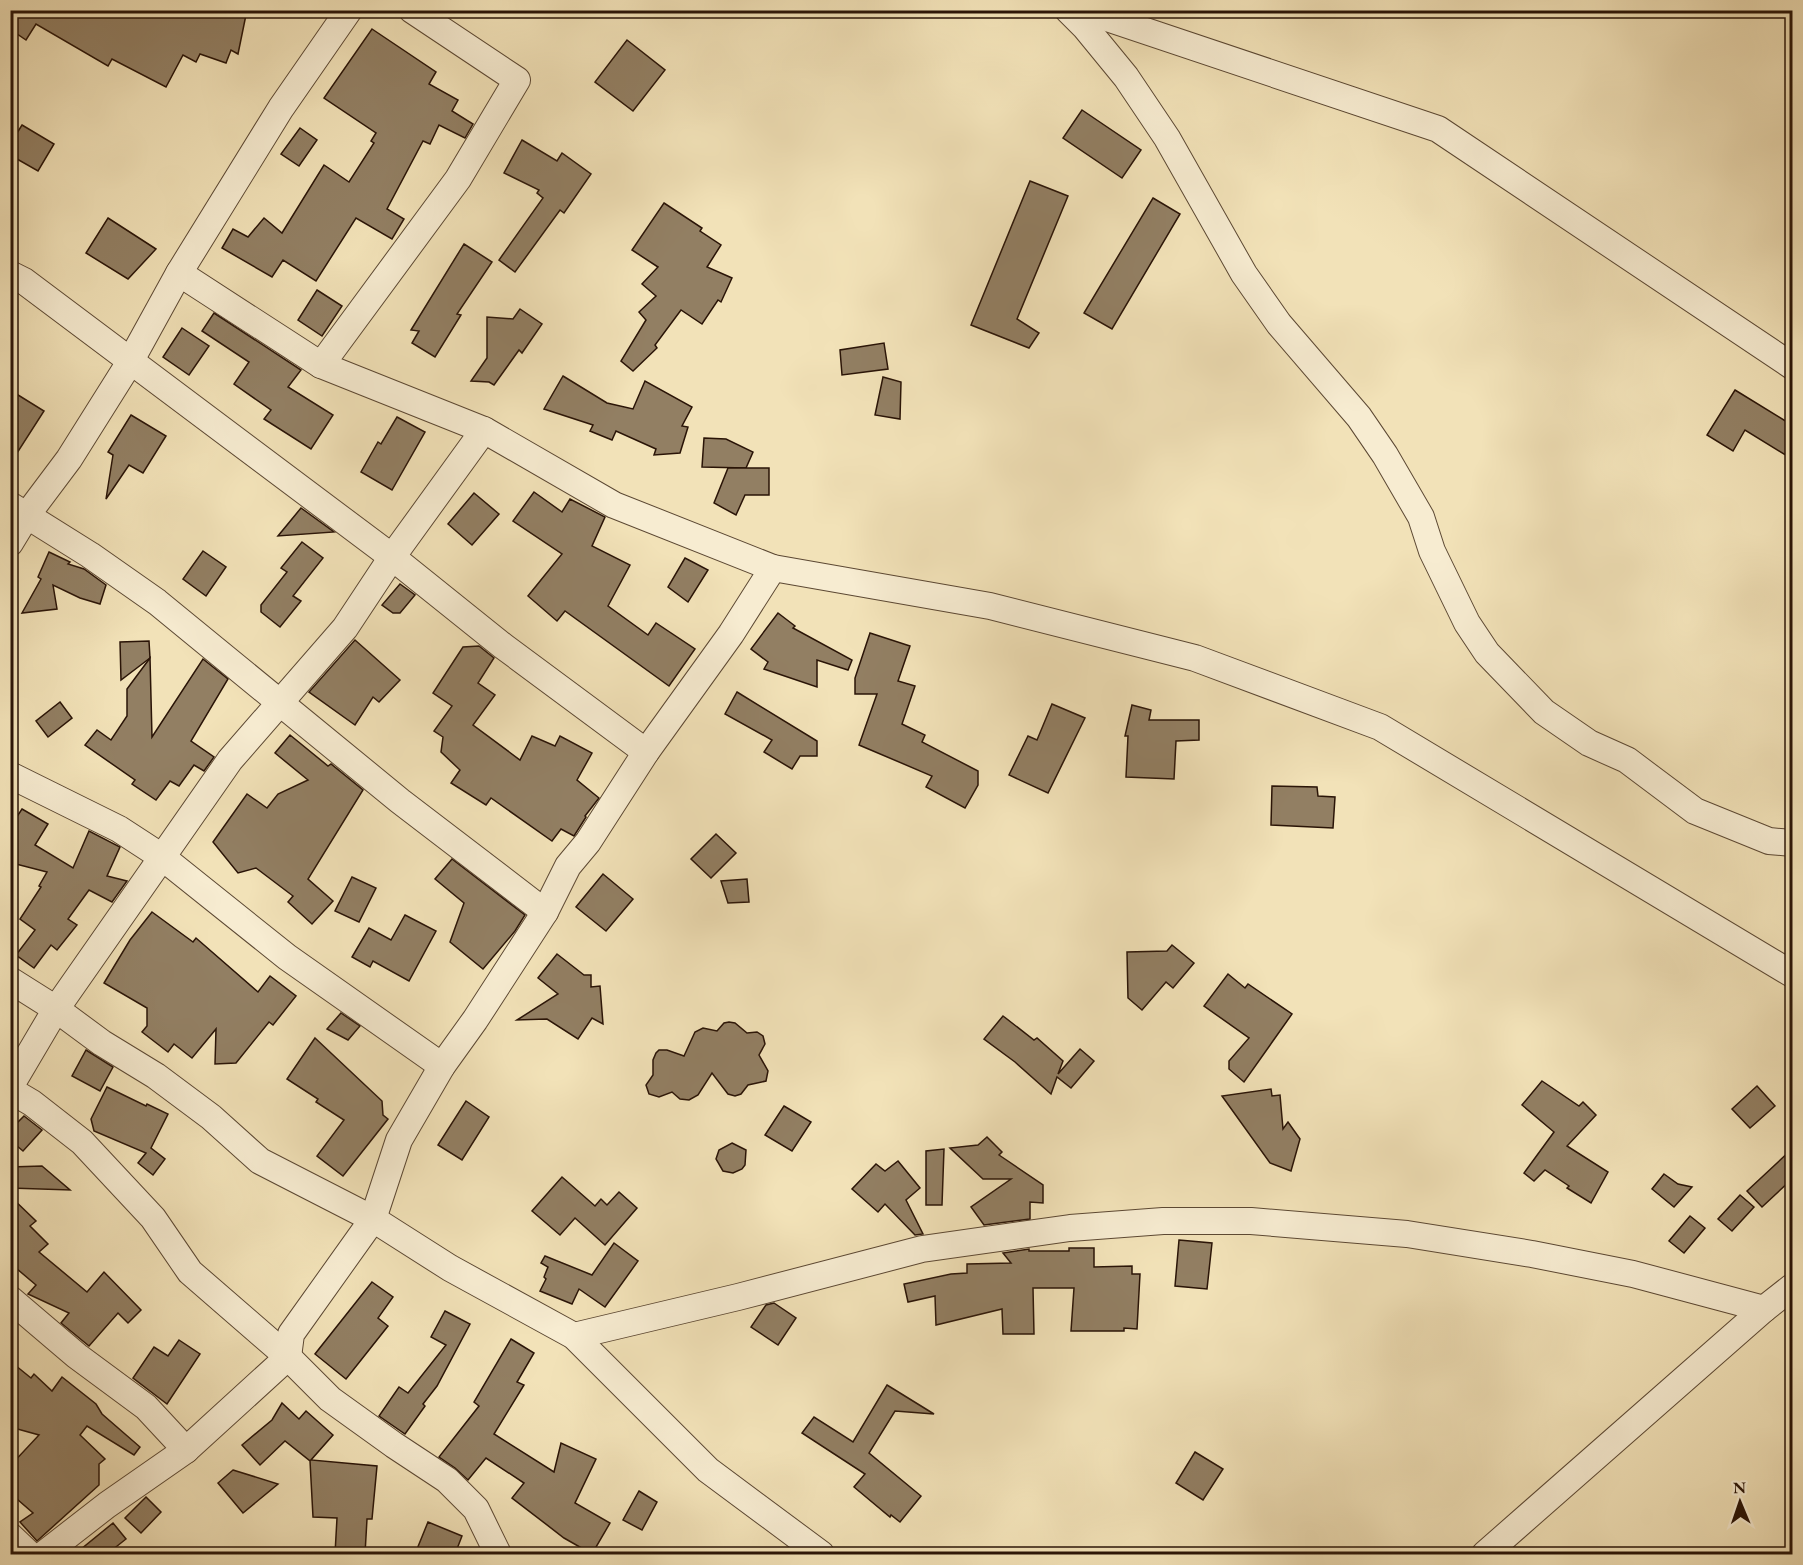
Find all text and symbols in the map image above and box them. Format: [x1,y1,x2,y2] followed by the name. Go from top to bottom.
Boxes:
[1710,1472,1770,1532] north arrow
[1733,1477,1746,1498] text: N

